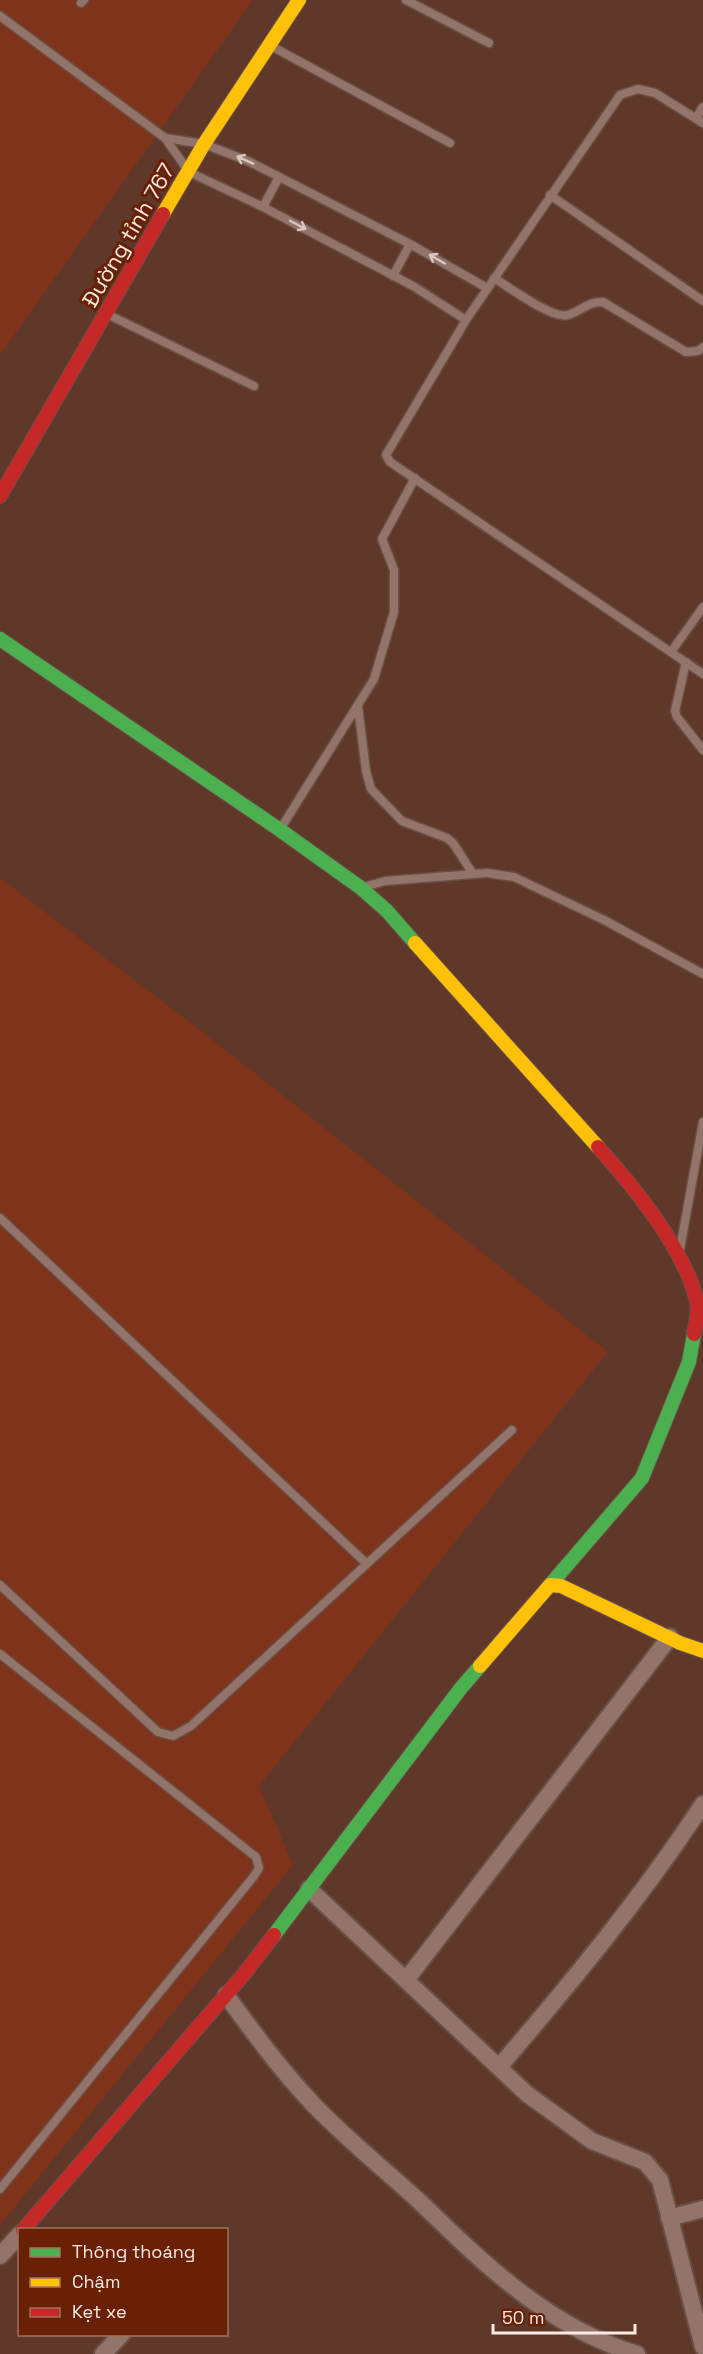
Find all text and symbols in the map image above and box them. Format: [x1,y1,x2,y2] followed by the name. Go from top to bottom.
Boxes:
[236,154,254,166] one-way arrow
[75,158,181,312] street label: Đường tỉnh 767
[289,220,307,232] one-way arrow
[429,253,446,265] one-way arrow
[18,2228,228,2336] legend
[72,2240,195,2263] text: Thông thoáng
[72,2270,120,2293] text: Chậm
[493,2297,636,2335] scale bar
[72,2300,127,2323] text: Kẹt xe
[502,2306,544,2329] text: 50 m

